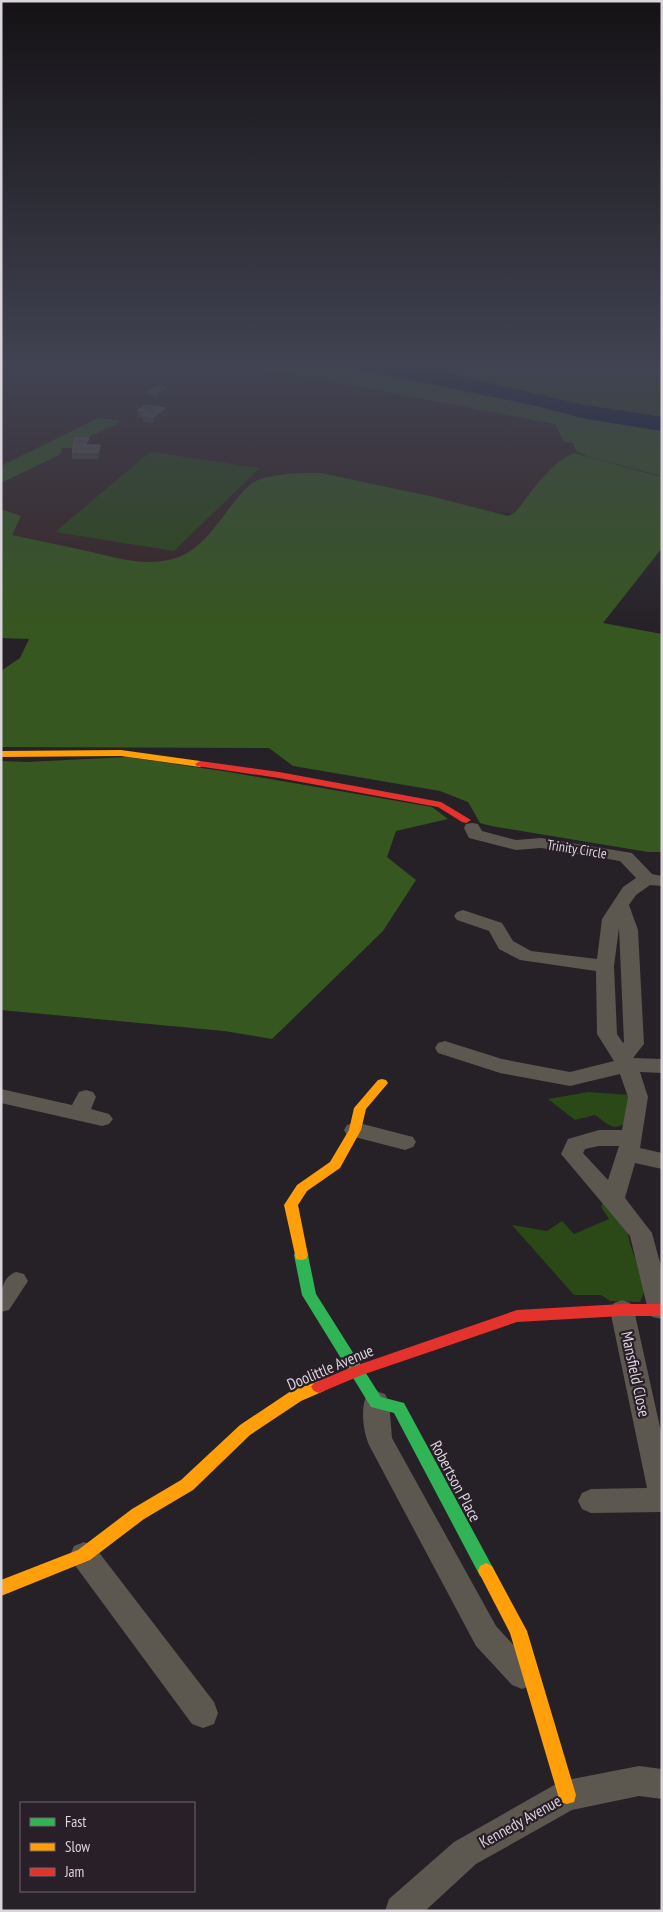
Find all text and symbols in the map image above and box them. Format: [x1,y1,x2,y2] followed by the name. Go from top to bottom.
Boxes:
[546,835,608,863] street label: Trinity Circle
[617,1330,655,1418] street label: Mansfield Close
[284,1340,376,1394] street label: Doolittle Avenue
[426,1437,486,1525] street label: Robertson Place
[476,1790,564,1852] street label: Kennedy Avenue
[20,1802,195,1892] legend
[65,1812,86,1831] text: Fast
[65,1837,90,1856] text: Slow
[64,1862,84,1881] text: Jam

